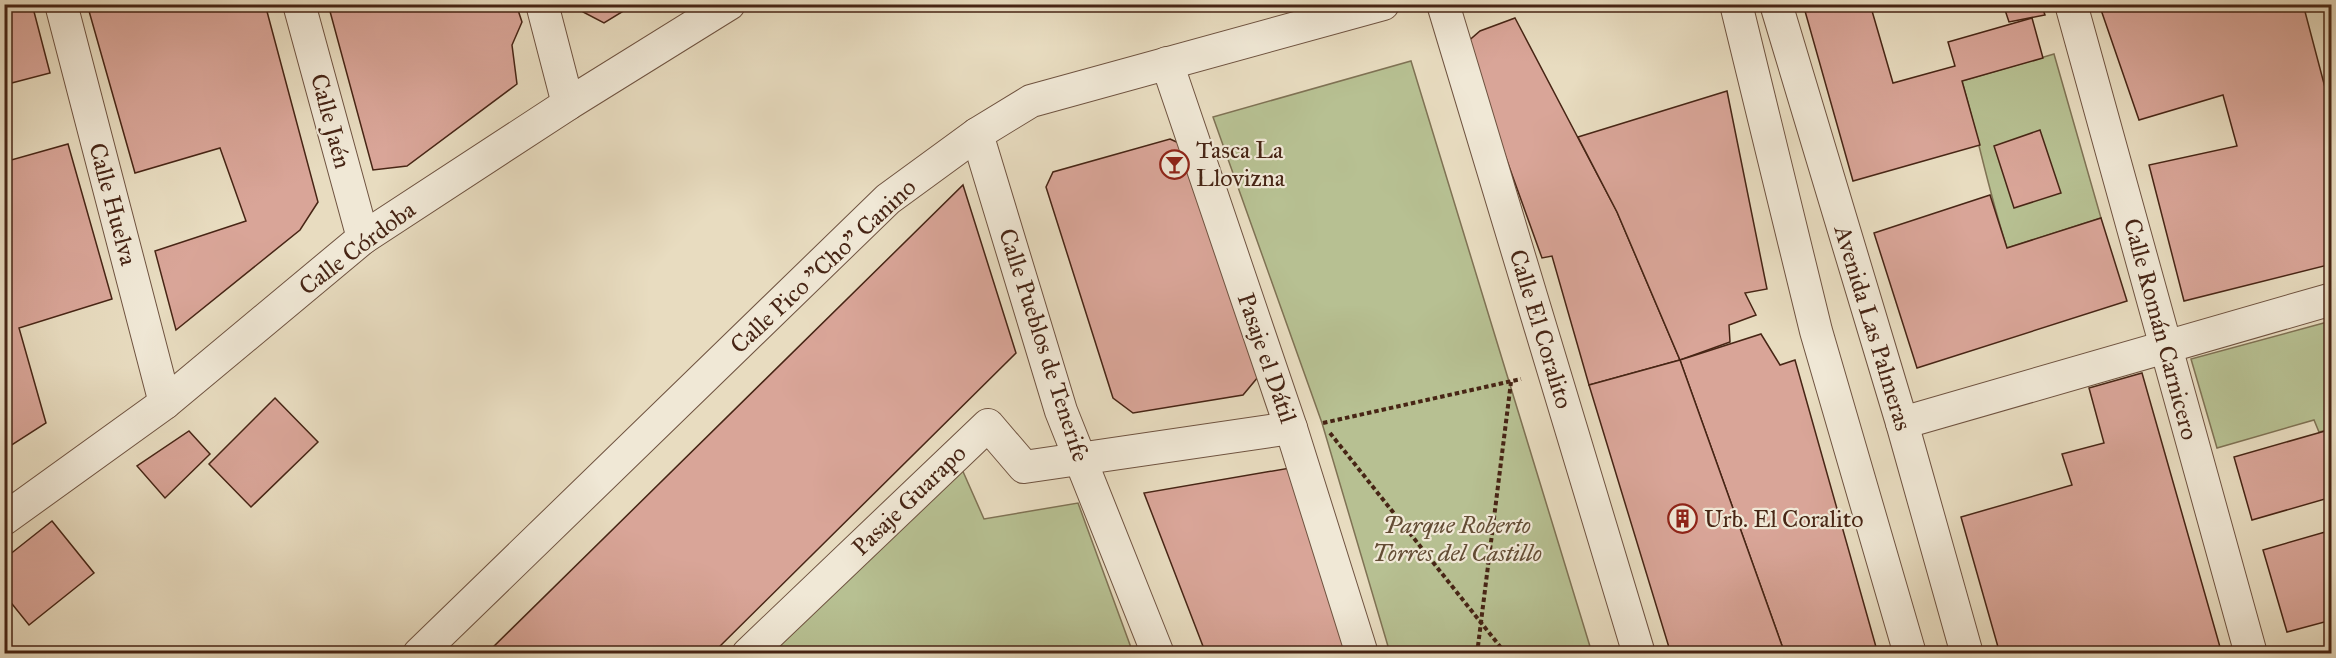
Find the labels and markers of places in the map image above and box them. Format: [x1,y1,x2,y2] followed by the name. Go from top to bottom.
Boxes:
[1196,135,1286,193] place label: Tasca La Llovizna
[1159,148,1191,180] bar icon: Tasca La Llovizna
[1667,503,1699,535] building icon: Urb. El Coralito
[1704,504,1863,534] place label: Urb. El Coralito

